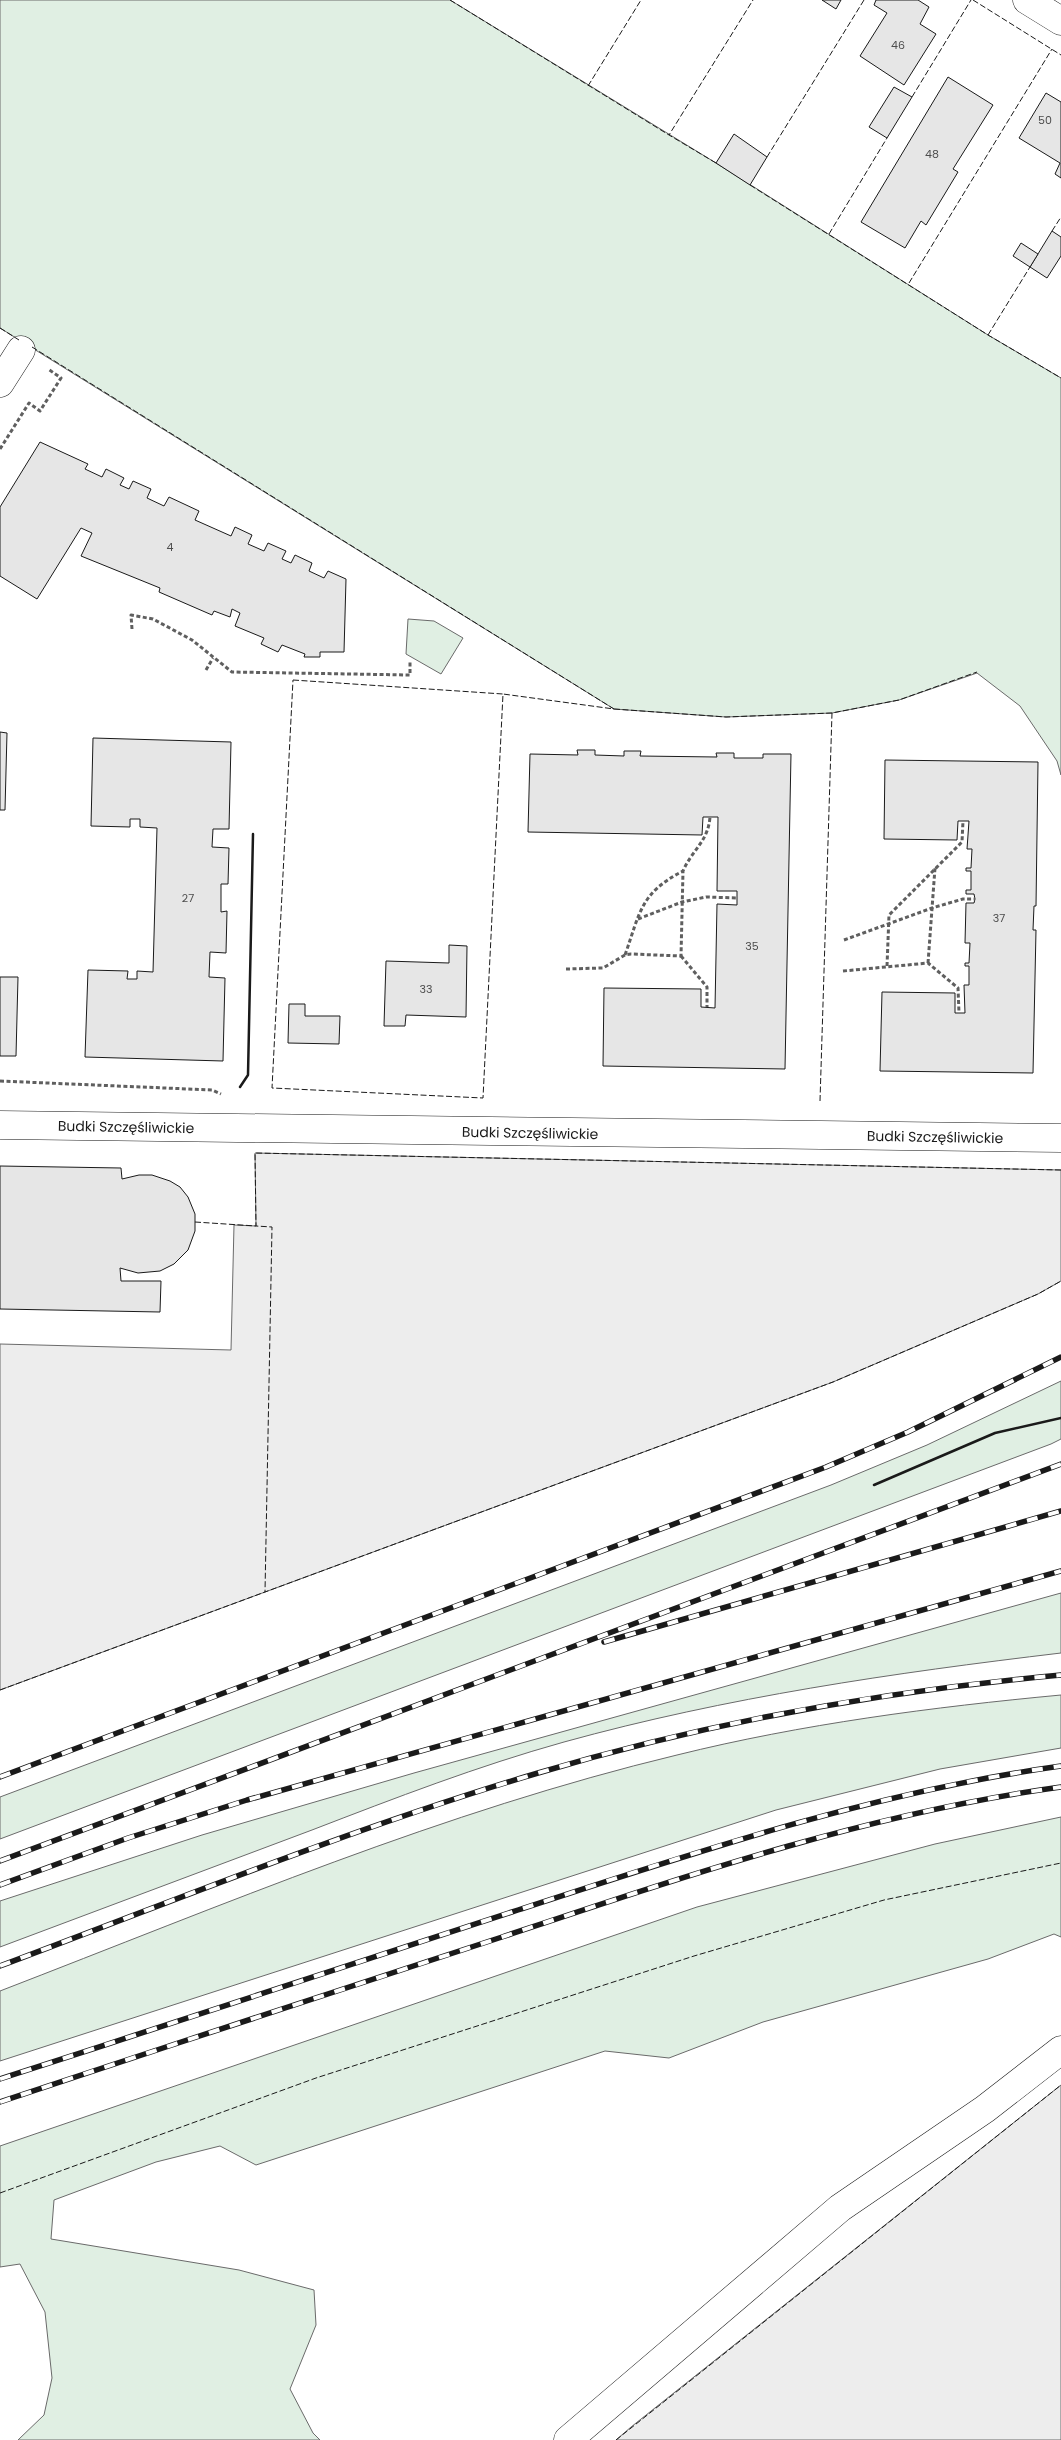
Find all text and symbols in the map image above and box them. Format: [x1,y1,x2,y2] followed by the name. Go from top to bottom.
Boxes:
[891,37,905,53] house number: 46
[1038,112,1052,128] house number: 50
[925,146,939,162] house number: 48
[167,539,174,555] house number: 4
[182,890,194,906] house number: 27
[993,910,1005,926] house number: 37
[745,938,759,954] house number: 35
[420,981,432,997] house number: 33
[58,1116,195,1138] street label: Budki Szczęśliwickie
[462,1122,599,1144] street label: Budki Szczęśliwickie
[867,1126,1004,1148] street label: Budki Szczęśliwickie

